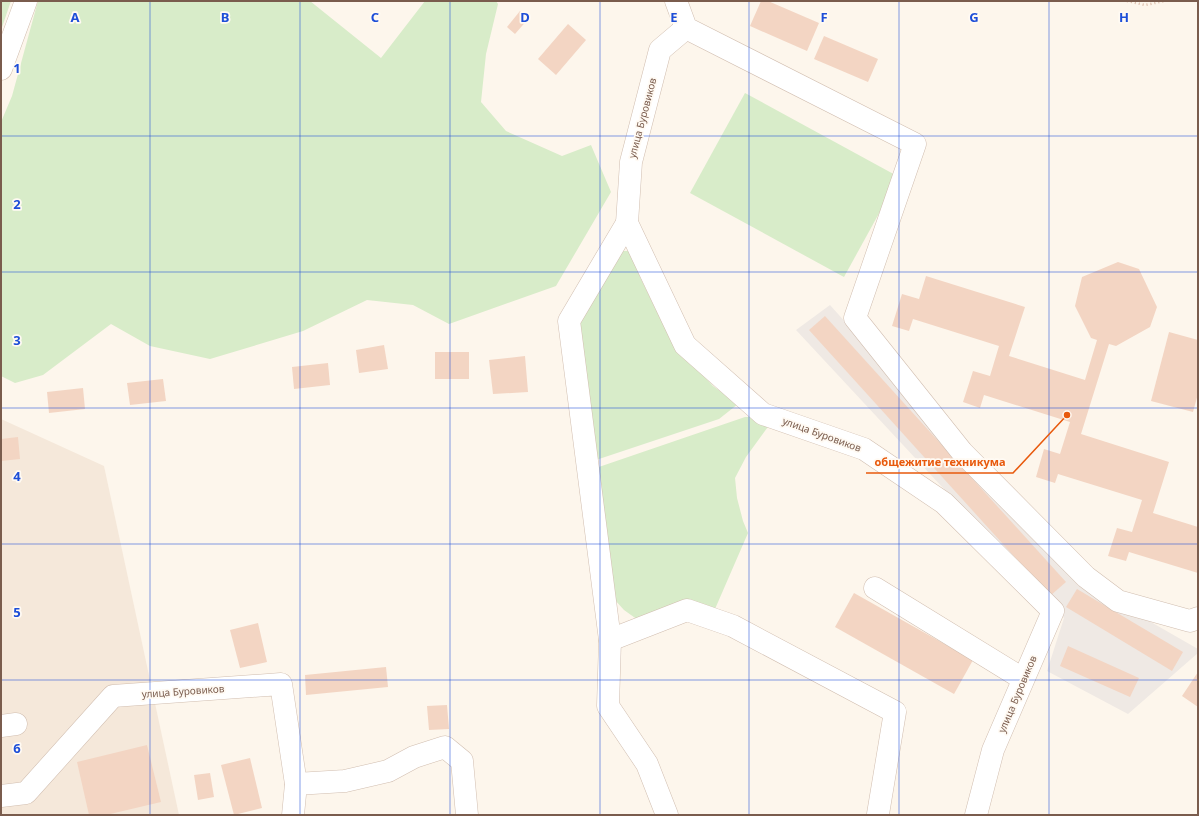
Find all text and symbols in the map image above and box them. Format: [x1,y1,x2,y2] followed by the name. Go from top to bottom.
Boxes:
[71,8,80,26] text: A
[221,8,229,26] text: B
[371,8,379,26] text: C
[520,8,530,26] text: D
[670,8,678,26] text: E
[820,8,828,26] text: F
[969,8,979,26] text: G
[1119,8,1129,26] text: H
[13,59,21,77] text: 1
[625,76,660,160] street label: улица Буровиков
[13,195,21,213] text: 2
[13,331,21,349] text: 3
[781,413,864,455] street label: улица Буровиков
[866,450,1013,473] callout: общежитие техникума
[874,454,1006,469] text: общежитие техникума
[13,467,21,485] text: 4
[13,603,21,621] text: 5
[994,653,1040,735] street label: улица Буровиков
[141,681,225,701] street label: улица Буровиков
[13,739,21,757] text: 6

